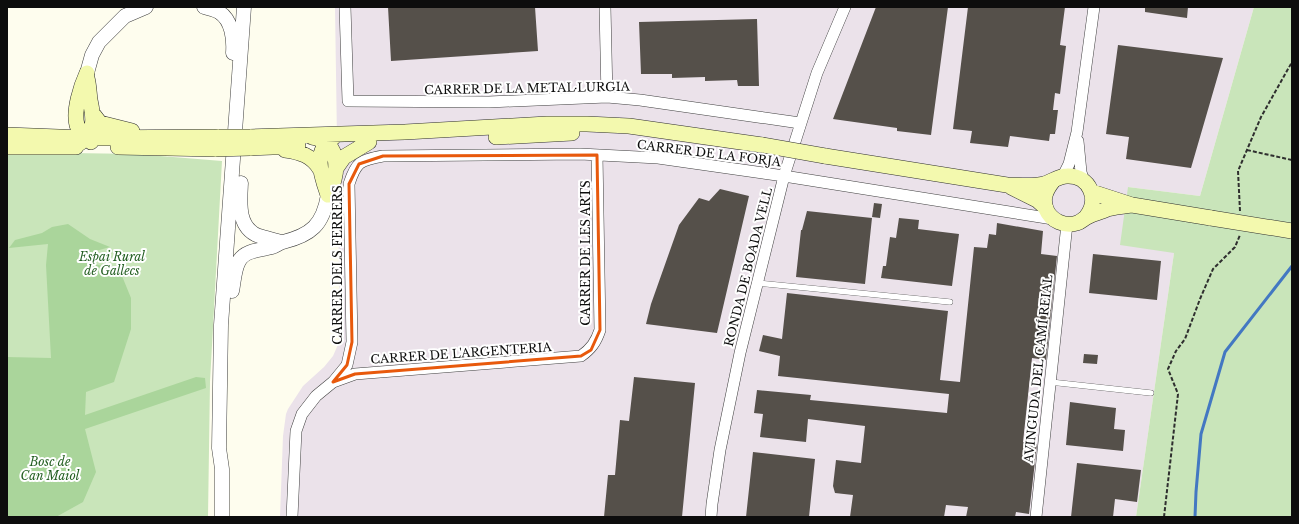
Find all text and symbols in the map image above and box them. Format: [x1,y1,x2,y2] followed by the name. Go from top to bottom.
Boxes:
[424,79,631,97] street label: CARRER DE LA METAL·LURGIA
[636,137,783,169] street label: CARRER DE LA FORJA
[578,180,593,326] street label: CARRER DE LES ARTS
[330,185,345,345] street label: CARRER DELS FERRERS
[721,186,775,348] street label: RONDA DE BOADA VELL
[78,249,145,278] park label: Espai Rural de Gallecs
[1020,274,1055,465] street label: AVINGUDA DEL CAMÍ REIAL
[370,339,553,367] street label: CARRER DE L'ARGENTERIA
[21,454,80,483] park label: Bosc de Can Maiol

